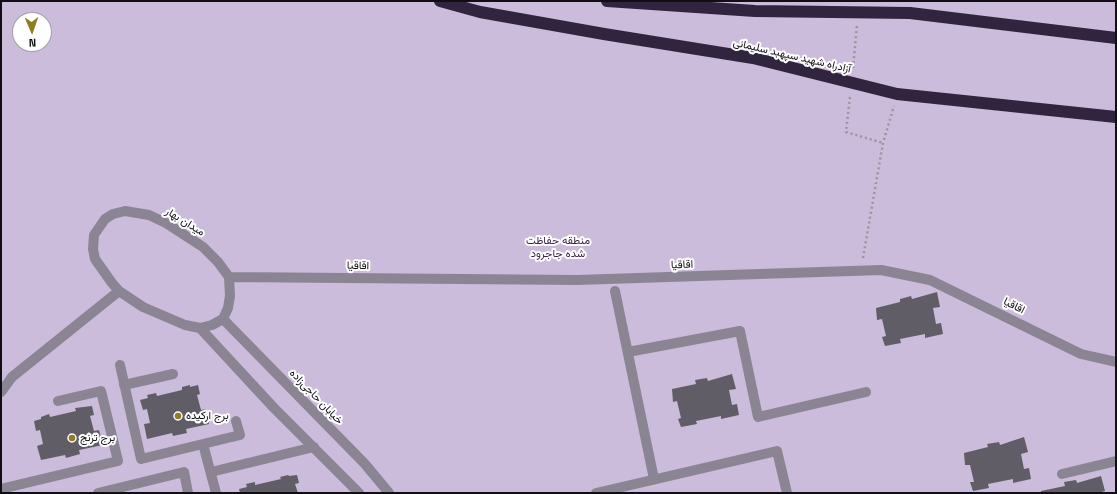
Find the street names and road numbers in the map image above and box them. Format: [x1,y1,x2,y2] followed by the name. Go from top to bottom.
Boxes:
[732,36,852,76] street label: آزادراه شهید سپهبد سلیمانی
[163,205,207,239] street label: میدان بهار
[671,258,693,272] street label: اقاقیا
[347,259,369,273] street label: اقاقیا
[1001,295,1027,317] street label: اقاقیا
[286,367,346,427] street label: خیابان حاجی‌زاده

